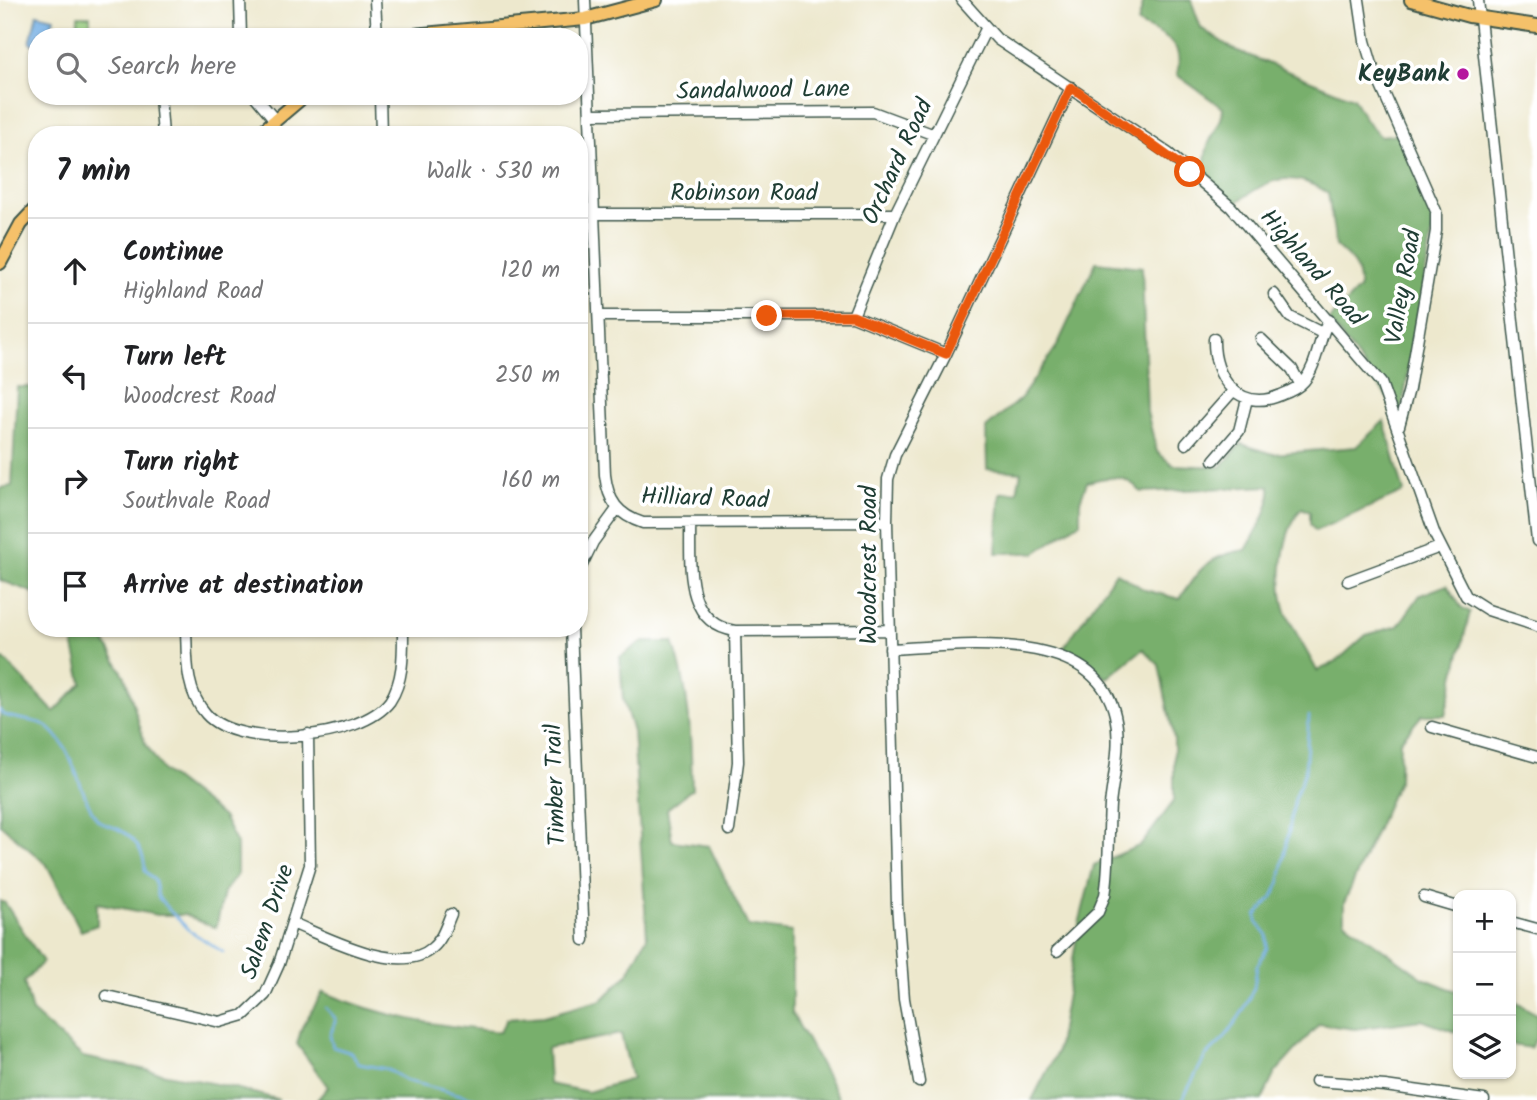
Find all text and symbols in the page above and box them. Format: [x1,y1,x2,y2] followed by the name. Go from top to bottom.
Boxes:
[28,28,588,105] search box
[108,46,236,88] text: Search here
[52,48,90,86] icon: search
[1358,55,1450,94] place label: KeyBank
[1455,66,1471,82] marker: KeyBank
[676,70,850,112] street label: Sandalwood Lane
[852,92,945,231] street label: Orchard Road
[56,148,131,196] text: 7 min
[426,154,560,190] text: Walk · 530 m
[1174,156,1205,187] route start
[670,174,819,213] street label: Robinson Road
[1249,200,1375,337] street label: Highland Road
[1375,226,1433,347] street label: Valley Road
[123,232,224,274] text: Continue
[56,252,94,290] icon: ahead
[500,253,560,289] text: 120 m
[123,274,263,310] text: Highland Road
[751,300,782,331] route end
[123,337,226,379] text: Turn left
[56,357,94,395] icon: left
[495,358,560,394] text: 250 m
[123,379,276,415] text: Woodcrest Road
[123,442,239,484] text: Turn right
[56,462,94,500] icon: right
[501,463,560,499] text: 160 m
[640,477,771,521] street label: Hilliard Road
[123,484,270,520] text: Southvale Road
[850,484,889,645] street label: Woodcrest Road
[123,565,363,607] text: Arrive at destination
[56,567,94,605] icon: arrive
[534,723,578,847] street label: Timber Trail
[230,859,306,985] street label: Salem Drive
[1453,890,1516,1079] map controls
[1453,890,1516,953] button: +
[1453,953,1516,1016] button: −
[1453,1016,1516,1079] button: layers

